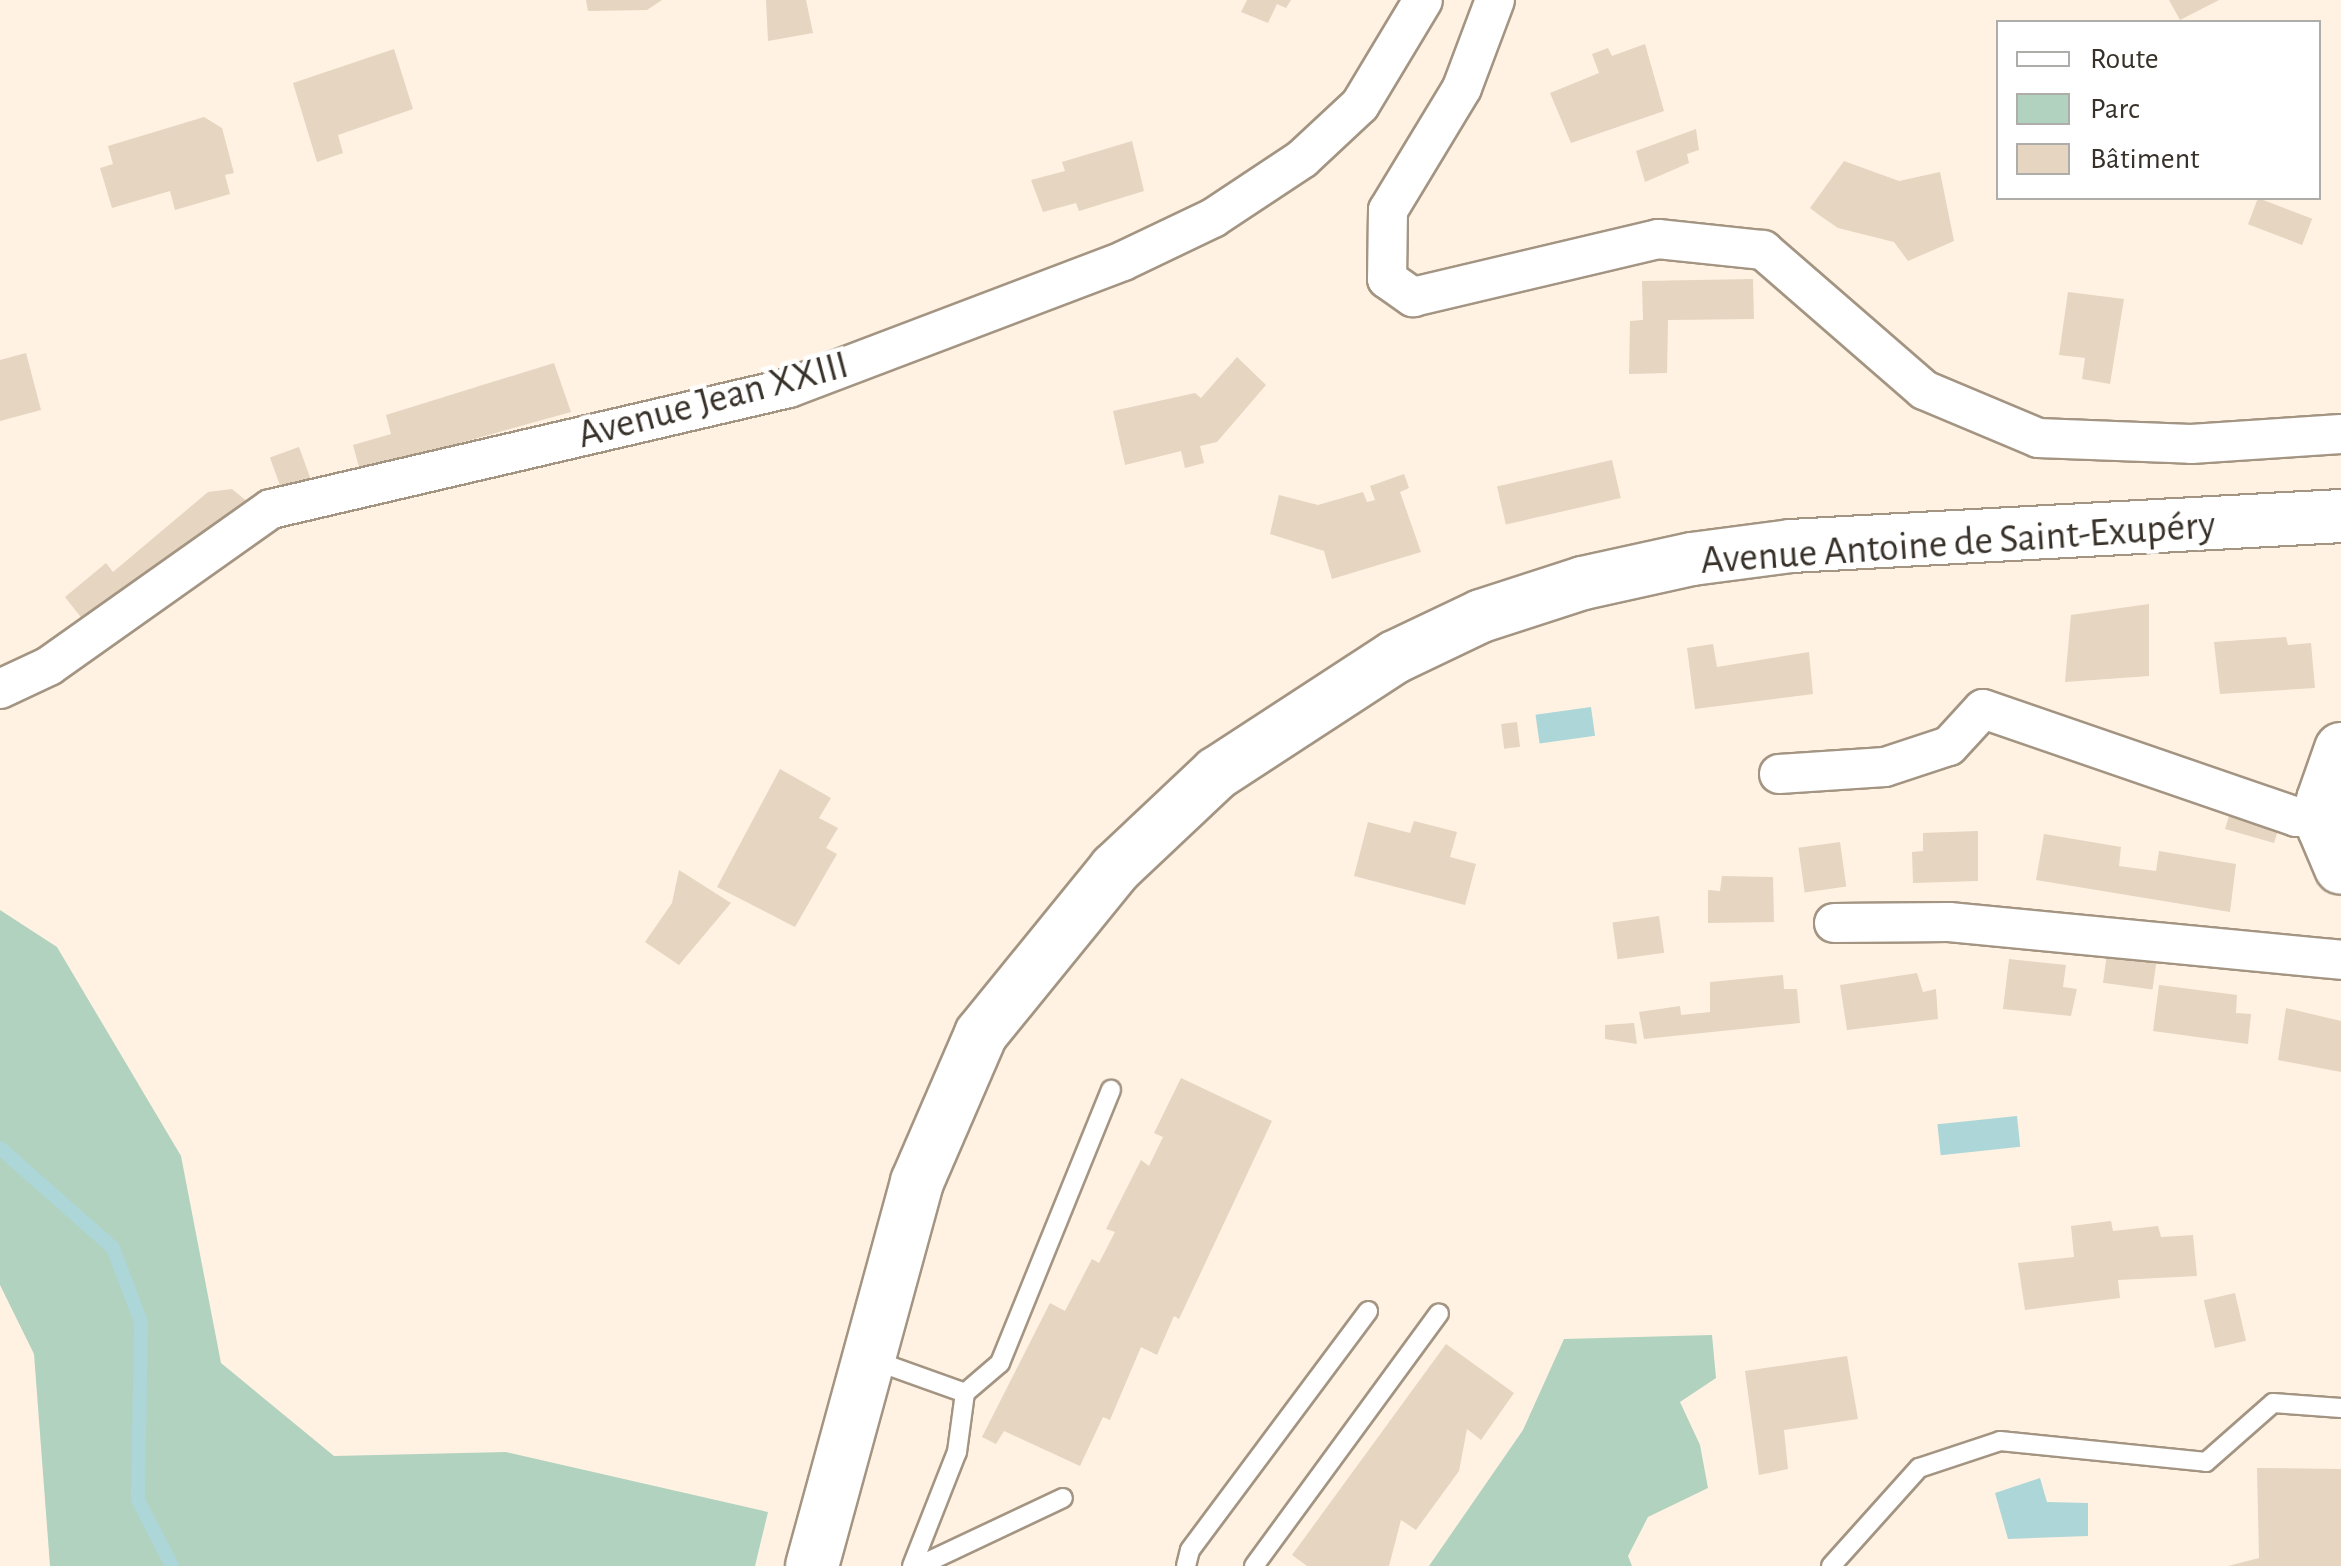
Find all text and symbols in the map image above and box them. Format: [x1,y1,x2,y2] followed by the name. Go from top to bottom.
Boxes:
[1996,20,2321,200] legend
[2090,44,2159,74] text: Route
[2090,94,2140,124] text: Parc
[2090,144,2200,174] text: Bâtiment
[572,341,854,459] street label: Avenue Jean XXIII
[1699,501,2217,585] street label: Avenue Antoine de Saint-Exupéry

